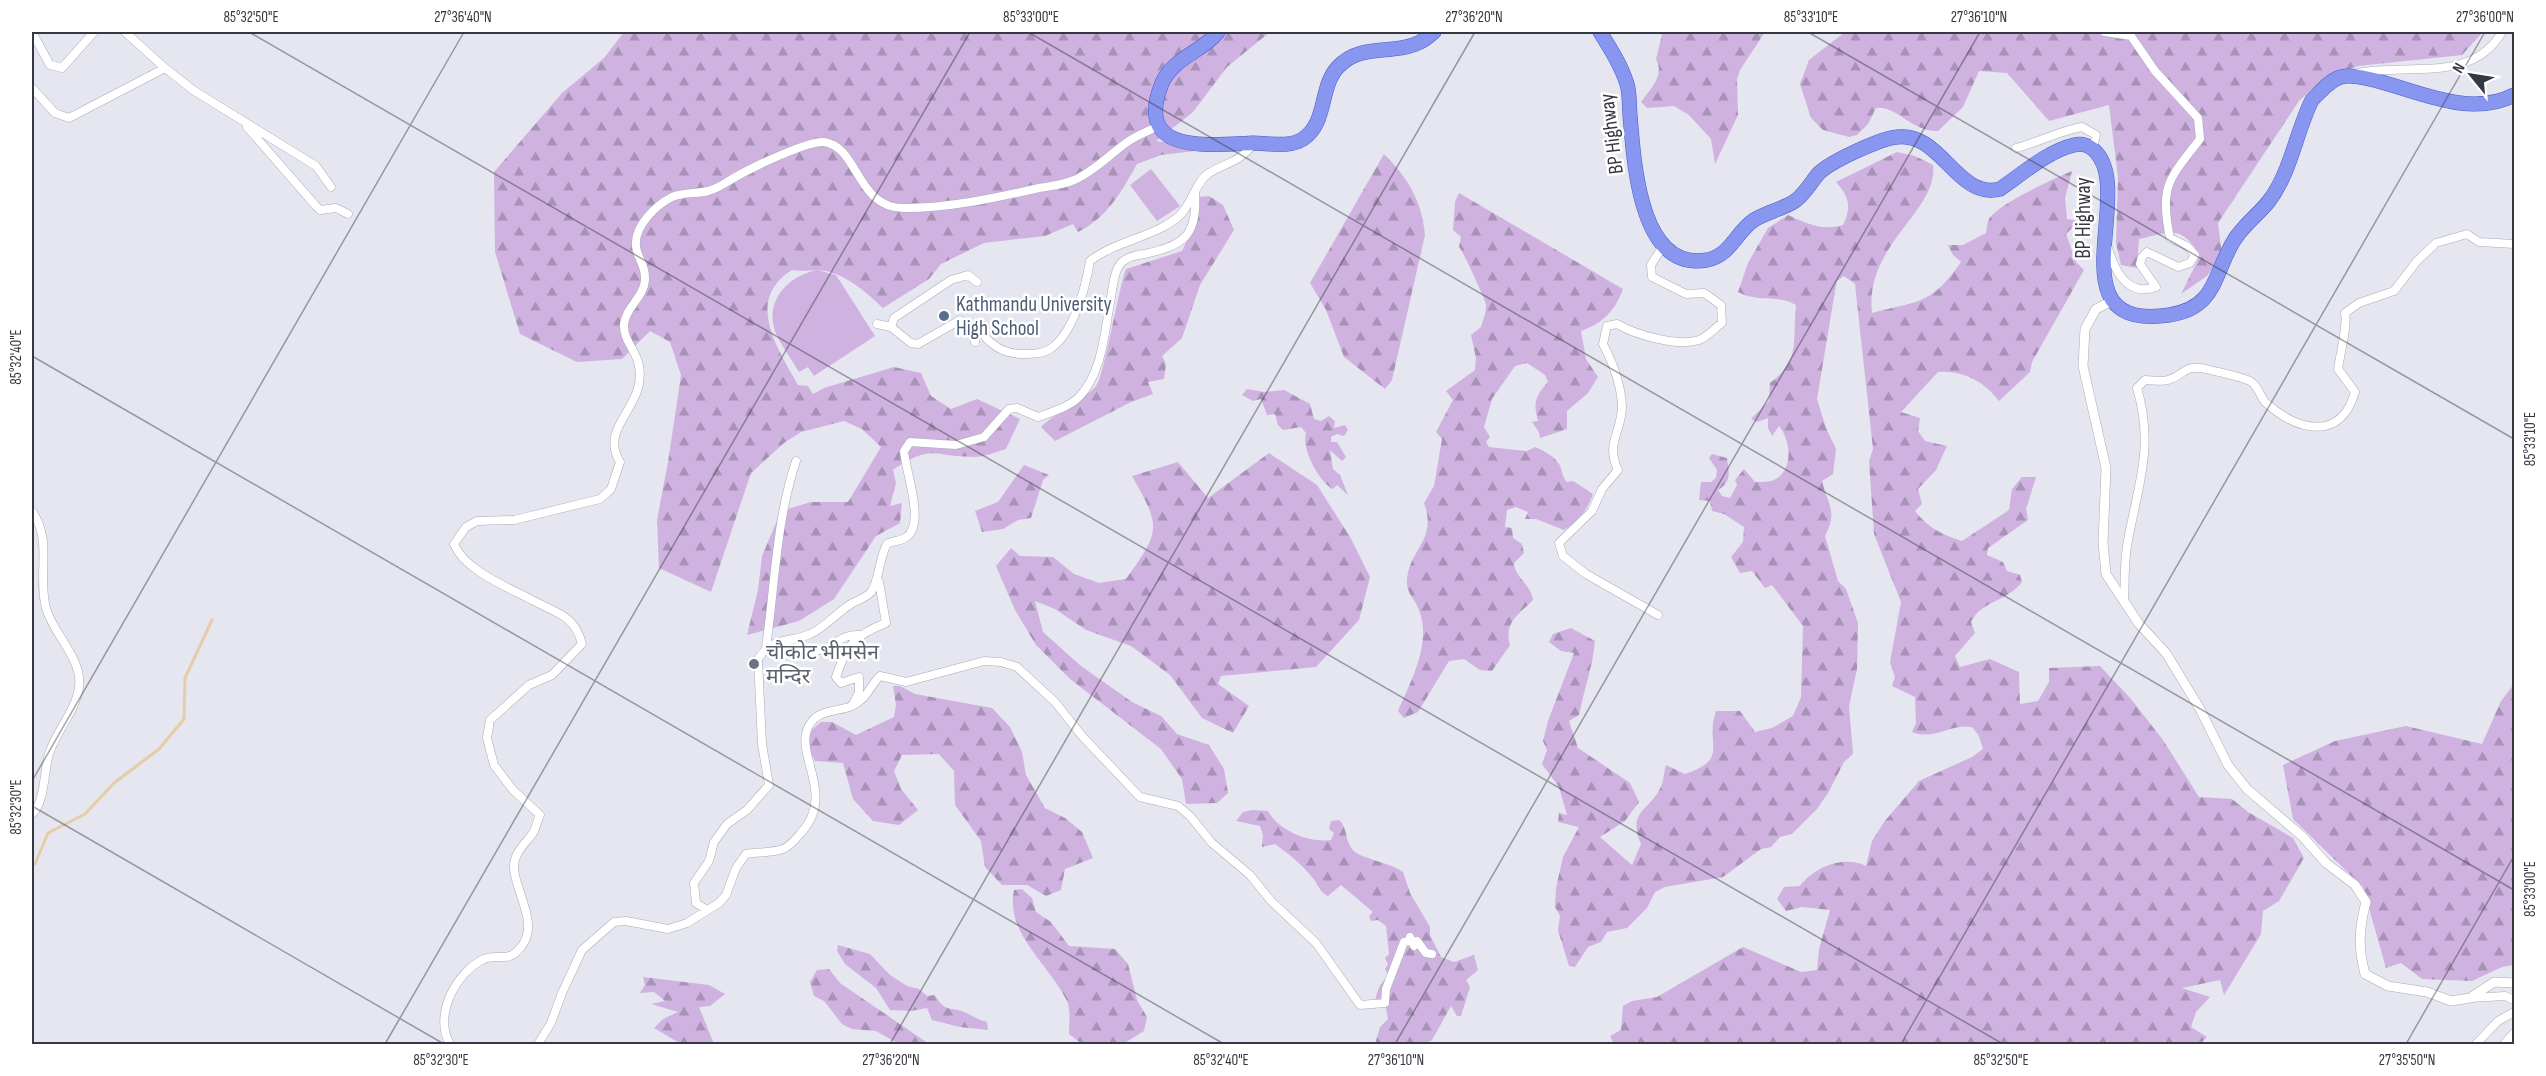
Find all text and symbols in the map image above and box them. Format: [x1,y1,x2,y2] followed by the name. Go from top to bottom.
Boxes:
[223,8,279,27] text: 85°32'50"E
[434,8,492,27] text: 27°36'40"N
[1003,8,1059,27] text: 85°33'00"E
[1445,8,1503,27] text: 27°36'20"N
[1784,8,1838,27] text: 85°33'10"E
[1951,8,2007,27] text: 27°36'10"N
[2456,8,2514,27] text: 27°36'00"N
[2441,45,2501,105] north arrow
[2449,60,2470,77] text: N
[1594,92,1629,176] street label: BP Highway
[2071,177,2096,259] street label: BP Highway
[956,292,1112,341] place label: Kathmandu University High School
[937,309,951,323] marker: Kathmandu University High School
[7,329,26,385] text: 85°32'40"E
[2521,412,2540,466] text: 85°33'10"E
[766,640,879,689] place label: चौकोट भीमसेन मन्दिर
[747,657,761,671] marker: चौकोट भीमसेन मन्दिर
[7,779,26,835] text: 85°32'30"E
[2521,861,2540,917] text: 85°33'00"E
[413,1051,469,1070] text: 85°32'30"E
[862,1051,920,1070] text: 27°36'20"N
[1193,1051,1249,1070] text: 85°32'40"E
[1368,1051,1424,1070] text: 27°36'10"N
[1973,1051,2029,1070] text: 85°32'50"E
[2379,1051,2435,1070] text: 27°35'50"N

